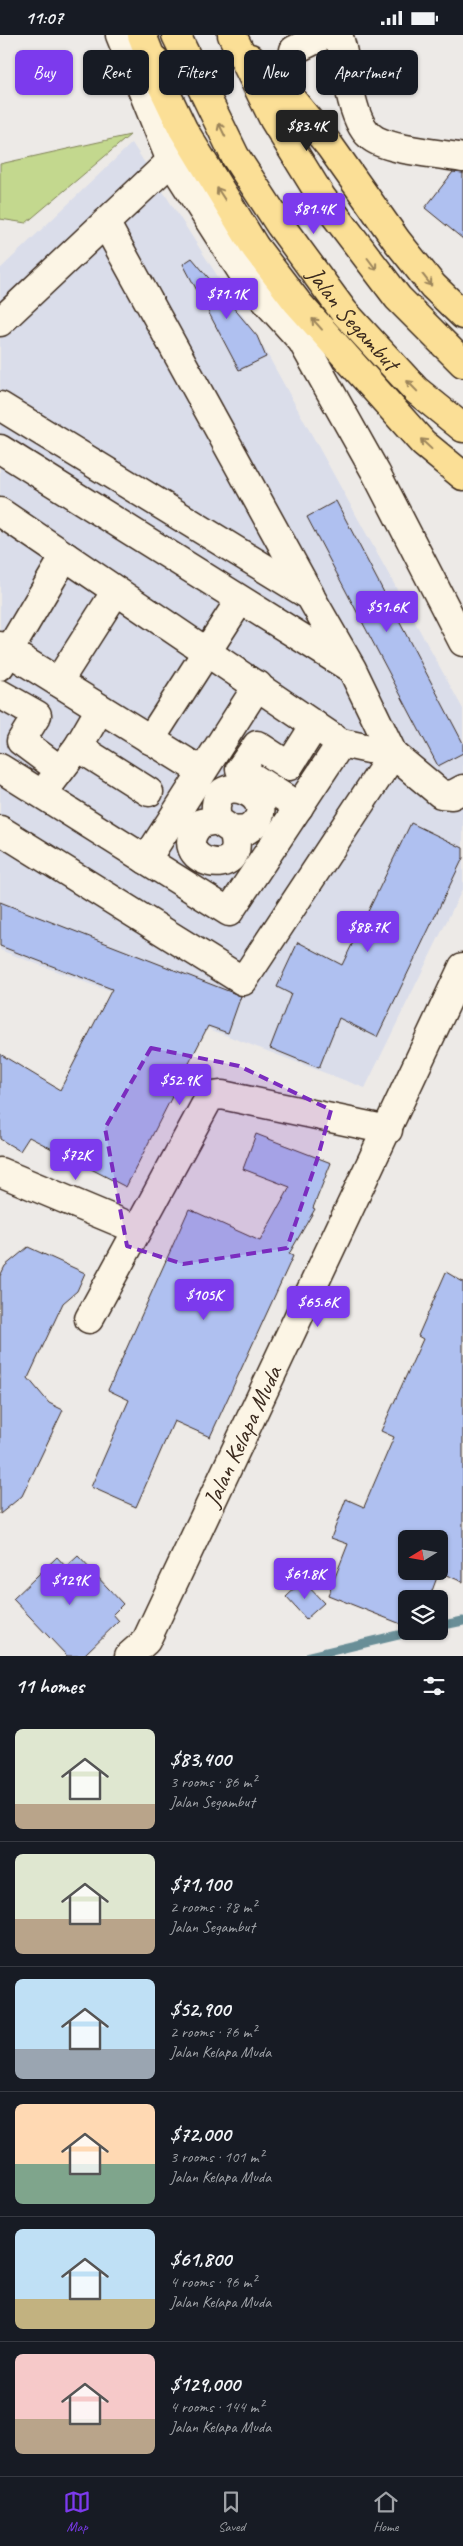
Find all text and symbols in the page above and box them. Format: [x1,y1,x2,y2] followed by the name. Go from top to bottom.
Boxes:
[25,6,63,30] text: 11:07
[15,50,73,95] chip: Buy
[83,50,149,95] chip: Rent
[159,50,234,95] chip: Filters
[244,50,306,95] chip: New
[316,50,418,95] chip: Apartment
[266,109,348,152] pin: $83.4K
[287,116,327,136] text: $83.4K
[217,123,226,138] one-way arrow
[215,187,225,201] one-way arrow
[273,193,355,235] pin: $81.4K
[294,199,334,219] text: $81.4K
[367,257,377,271] one-way arrow
[300,260,408,379] street label: Jalan Segambut
[421,273,432,286] one-way arrow
[186,277,268,320] pin: $71.1K
[207,284,247,304] text: $71.1K
[311,318,323,331] one-way arrow
[406,379,418,392] one-way arrow
[419,439,432,450] one-way arrow
[346,591,428,633] pin: $51.6K
[367,597,407,617] text: $51.6K
[327,911,409,953] pin: $88.7K
[348,917,388,937] text: $88.7K
[139,1063,221,1106] pin: $52.9K
[160,1070,200,1090] text: $52.9K
[46,1139,106,1181] pin: $72K
[61,1145,91,1165] text: $72K
[169,1279,239,1321] pin: $105K
[186,1285,222,1305] text: $105K
[277,1285,359,1328] pin: $65.6K
[298,1292,338,1312] text: $65.6K
[196,1360,289,1512] street label: Jalan Kelapa Muda
[398,1530,448,1580] north arrow
[398,1530,448,1640] map controls
[264,1557,346,1600] pin: $61.8K
[35,1563,105,1606] pin: $129K
[285,1564,325,1584] text: $61.8K
[52,1570,88,1590] text: $129K
[398,1590,448,1640] button: layers
[420,1672,448,1700] icon: filters
[15,1673,84,1699] text: 11 homes
[170,1746,231,1772] text: $83,400
[55,1749,115,1809] icon: home
[170,1772,256,1792] text: 3 rooms · 86 m²
[170,1792,255,1812] text: Jalan Segambut
[170,1871,231,1897] text: $71,100
[55,1874,115,1934] icon: home
[170,1897,256,1917] text: 2 rooms · 78 m²
[170,1917,255,1937] text: Jalan Segambut
[170,1996,230,2022] text: $52,900
[55,1999,115,2059] icon: home
[170,2022,256,2042] text: 2 rooms · 76 m²
[170,2042,271,2062] text: Jalan Kelapa Muda
[170,2121,231,2147] text: $72,000
[55,2124,115,2184] icon: home
[170,2147,264,2167] text: 3 rooms · 101 m²
[170,2167,271,2187] text: Jalan Kelapa Muda
[170,2246,231,2272] text: $61,800
[55,2249,115,2309] icon: home
[170,2272,256,2292] text: 4 rooms · 96 m²
[170,2292,271,2312] text: Jalan Kelapa Muda
[170,2371,240,2397] text: $129,000
[55,2374,115,2434] icon: home
[170,2397,264,2417] text: 4 rooms · 144 m²
[170,2417,271,2437] text: Jalan Kelapa Muda
[63,2488,91,2535] tab: Map
[217,2488,245,2535] tab: Saved
[372,2488,400,2535] tab: Home

